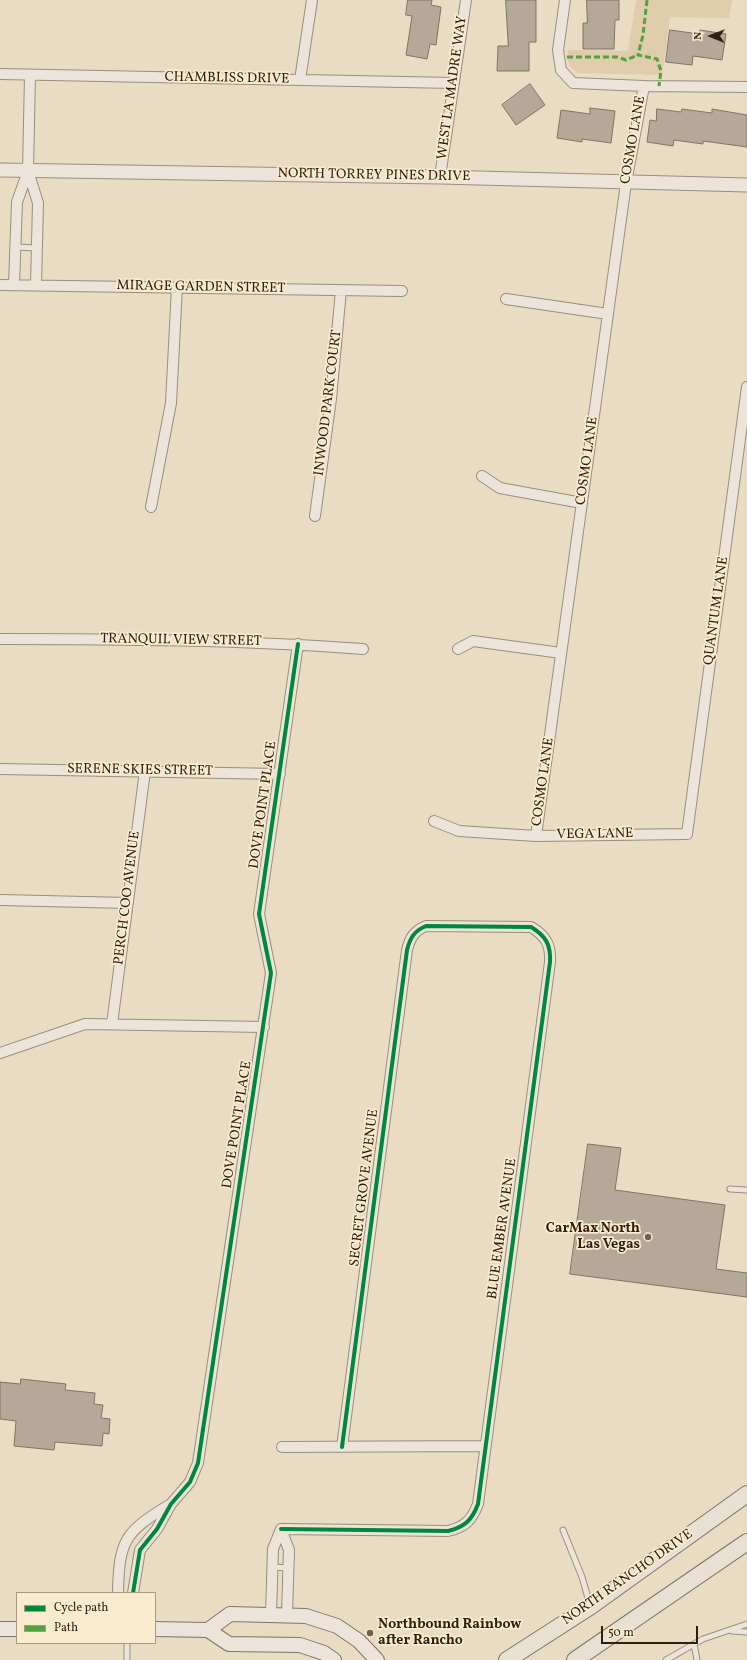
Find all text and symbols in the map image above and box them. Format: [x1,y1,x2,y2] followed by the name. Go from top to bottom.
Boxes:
[435,15,471,161] street label: WEST LA MADRE WAY
[691,16,731,56] north arrow
[691,32,706,40] text: N
[164,70,290,88] street label: CHAMBLISS DRIVE
[618,95,650,185] street label: COSMO LANE
[277,166,471,186] street label: NORTH TORREY PINES DRIVE
[116,278,286,298] street label: MIRAGE GARDEN STREET
[312,329,346,477] street label: INWOOD PARK COURT
[573,416,603,506] street label: COSMO LANE
[701,556,733,666] street label: QUANTUM LANE
[100,631,262,651] street label: TRANQUIL VIEW STREET
[529,737,559,827] street label: COSMO LANE
[247,740,281,870] street label: DOVE POINT PLACE
[67,761,213,781] street label: SERENE SKIES STREET
[556,826,634,844] street label: VEGA LANE
[111,830,145,966] street label: PERCH COO AVENUE
[220,1060,256,1190] street label: DOVE POINT PLACE
[347,1108,383,1268] street label: SECRET GROVE AVENUE
[485,1157,521,1301] street label: BLUE EMBER AVENUE
[546,1221,640,1254] place label: CarMax North Las Vegas
[643,1232,653,1242] marker: CarMax North Las Vegas
[559,1526,697,1630] street label: NORTH RANCHO DRIVE
[16,1592,156,1644] legend
[54,1600,109,1616] text: Cycle path
[378,1617,521,1650] place label: Northbound Rainbow after Rancho
[603,1618,700,1644] scale bar
[54,1620,78,1636] text: Path
[608,1625,634,1641] text: 50 m
[365,1628,375,1638] marker: Northbound Rainbow after Rancho

